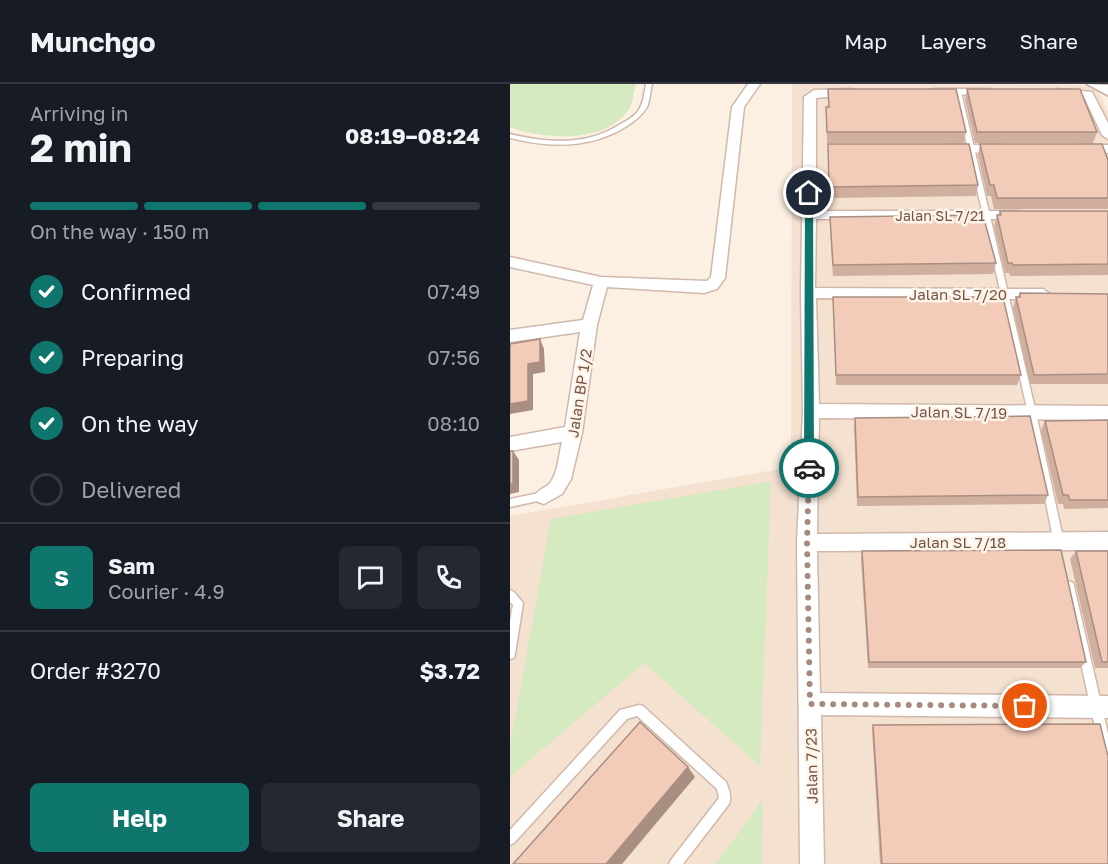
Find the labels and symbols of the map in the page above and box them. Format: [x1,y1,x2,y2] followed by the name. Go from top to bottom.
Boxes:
[783,167,834,218] pin
[895,207,985,224] street label: Jalan SL 7/21
[909,285,1007,303] street label: Jalan SL 7/20
[563,347,595,439] street label: Jalan BP 1/2
[911,402,1007,422] street label: Jalan SL 7/19
[779,438,839,498] courier
[910,533,1006,551] street label: Jalan SL 7/18
[999,680,1050,731] pin
[801,728,821,804] street label: Jalan 7/23

